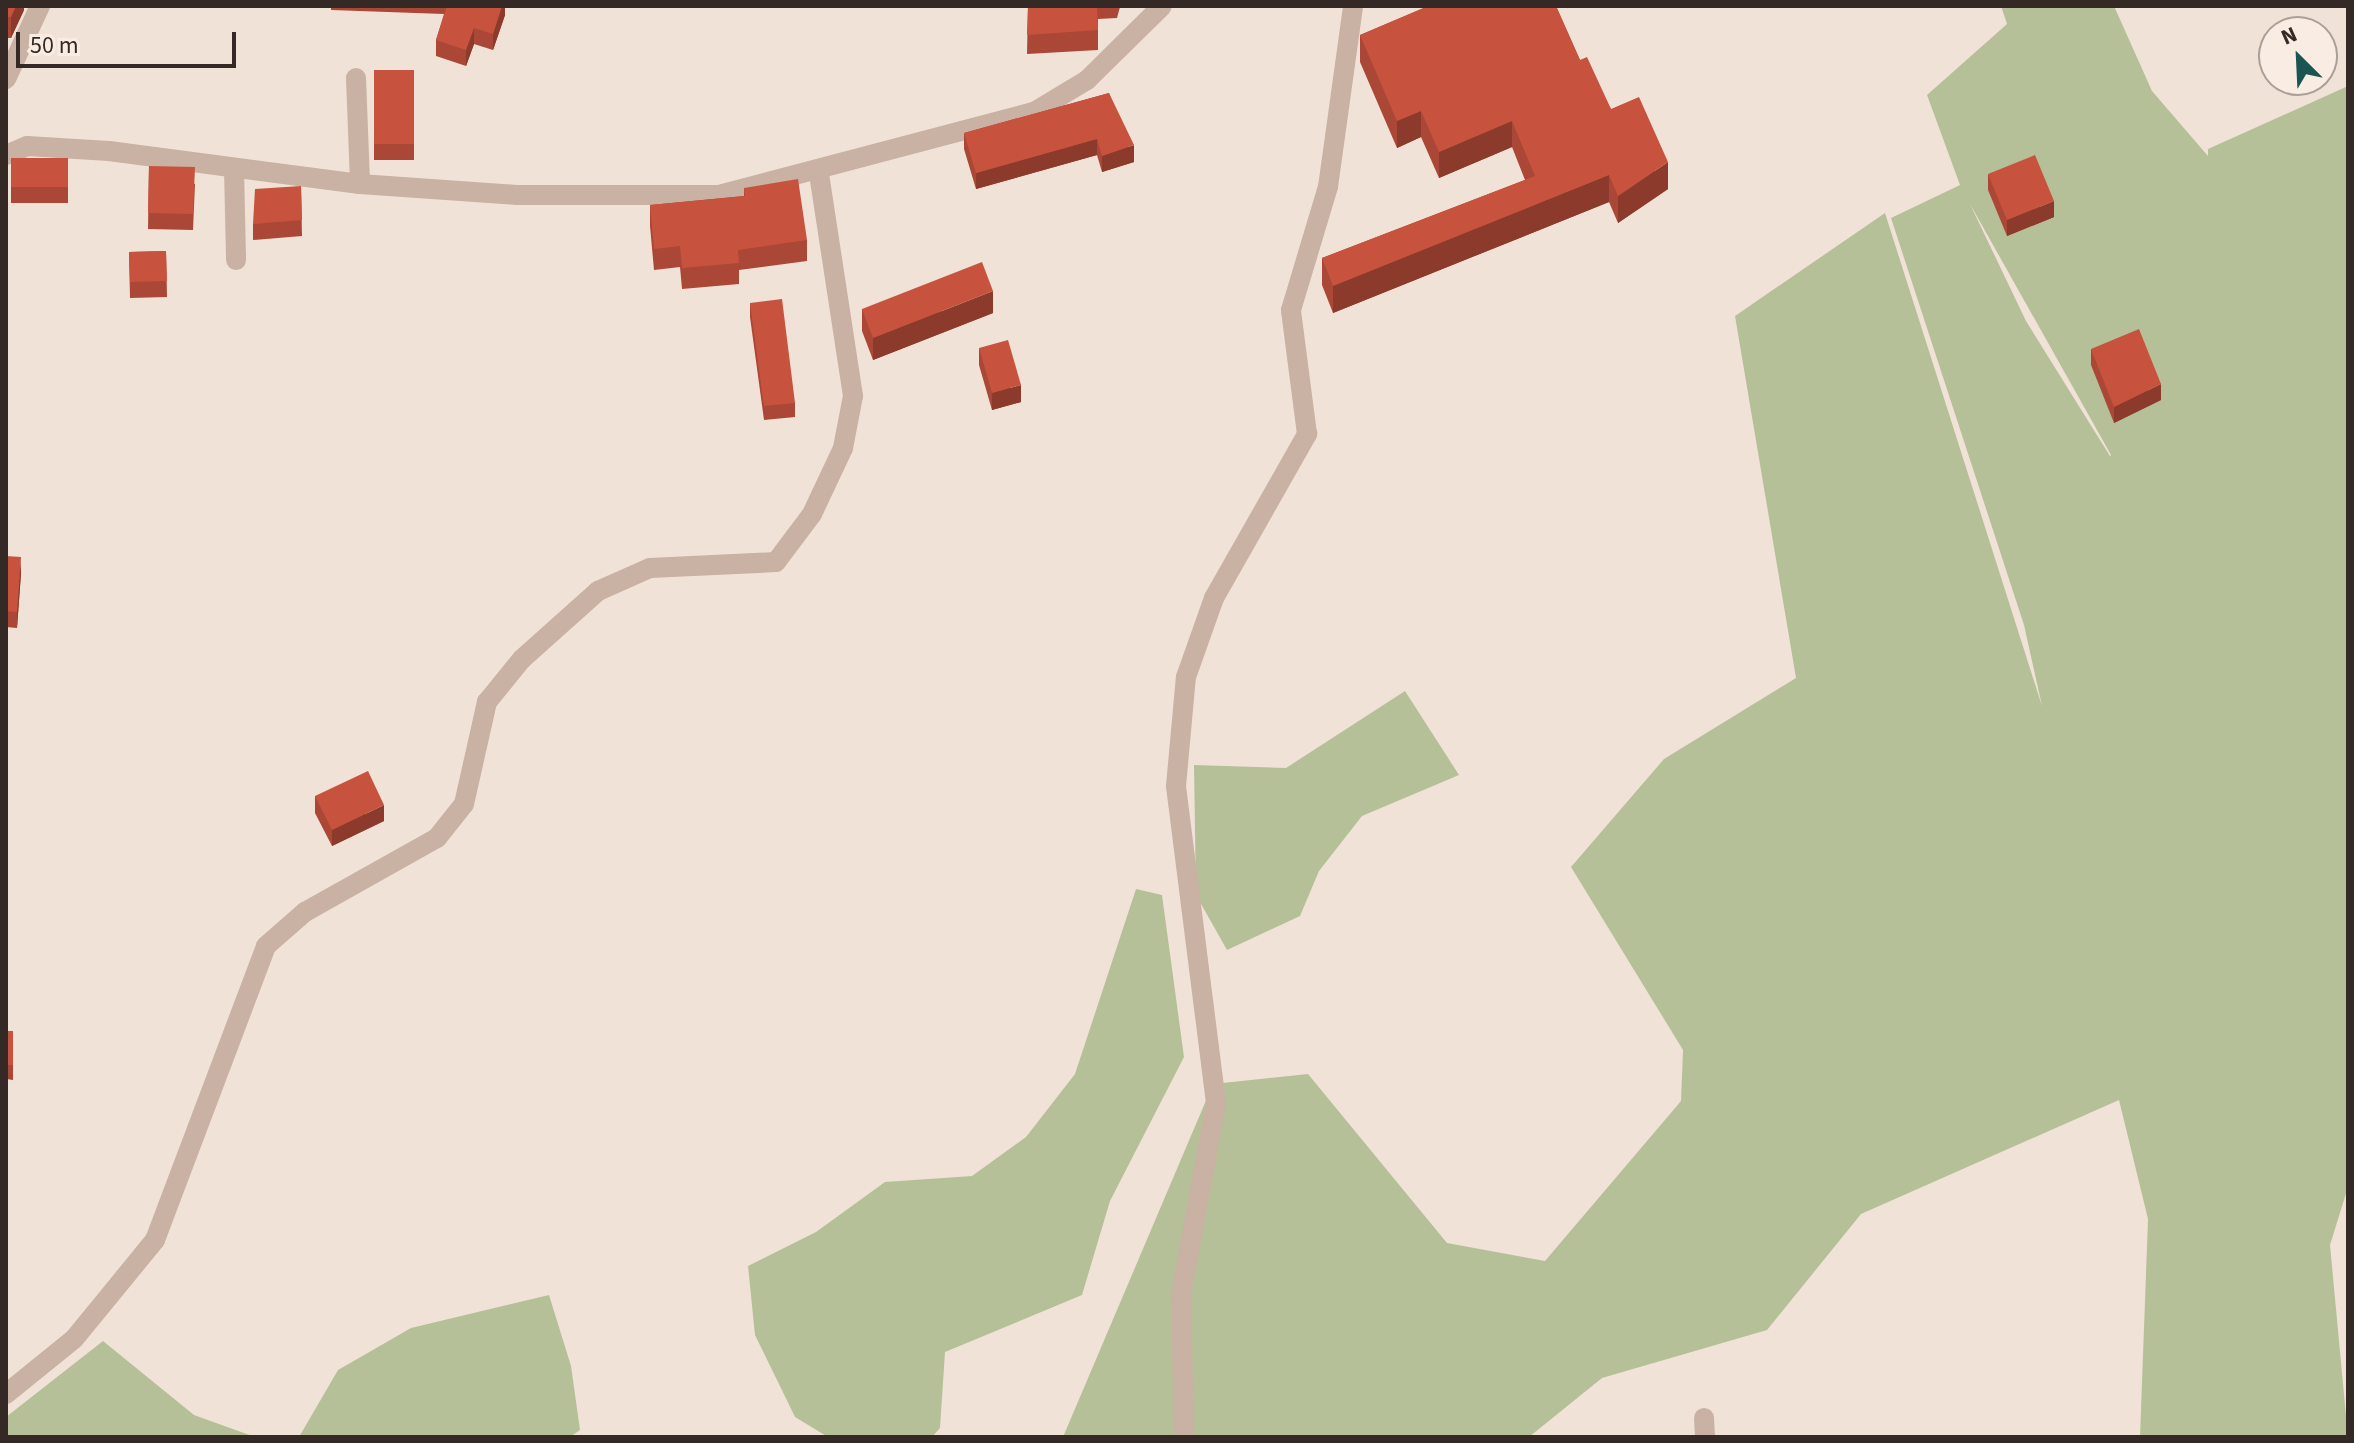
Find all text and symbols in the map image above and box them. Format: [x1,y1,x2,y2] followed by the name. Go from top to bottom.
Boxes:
[20,16,240,66] scale bar
[2258,16,2338,96] north arrow
[2276,18,2302,53] text: N
[30,28,79,63] text: 50 m

